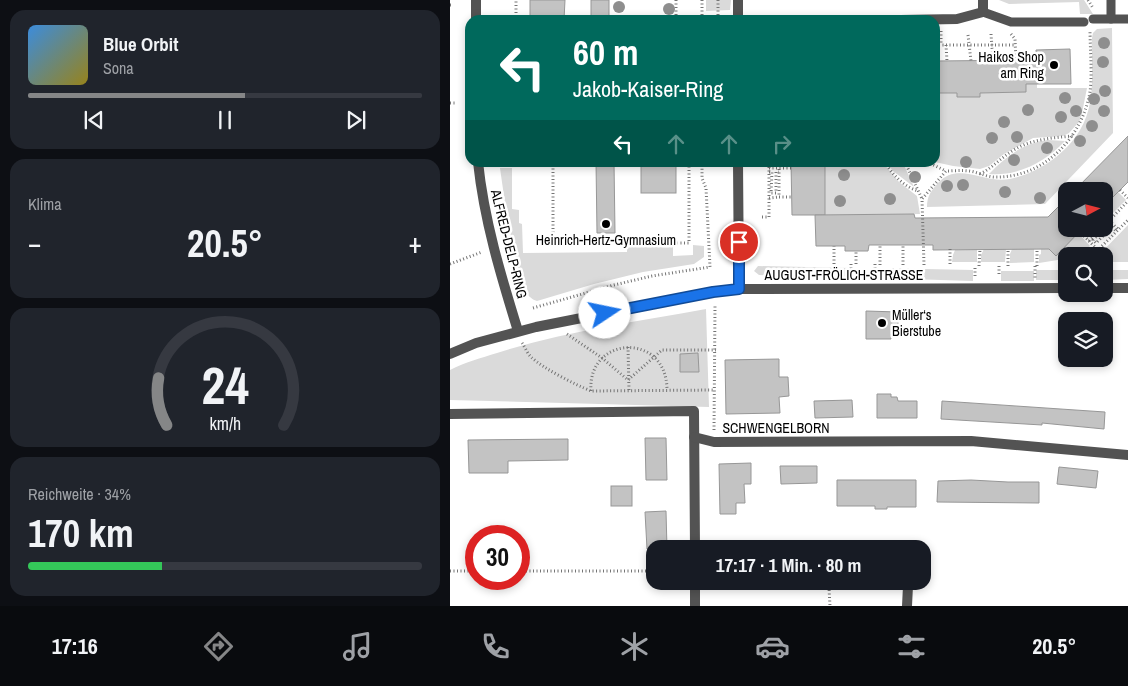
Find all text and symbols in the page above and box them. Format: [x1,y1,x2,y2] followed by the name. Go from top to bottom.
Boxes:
[573,29,638,76] text: 60 m
[103,31,178,57] text: Blue Orbit
[490,35,555,100] icon: left
[978,48,1045,82] place label: Haikos Shop am Ring
[103,57,134,79] text: Sona
[1048,59,1060,71] marker: Haikos Shop am Ring
[573,74,723,104] text: Jakob-Kaiser-Ring
[80,106,108,134] icon: previous
[211,106,239,134] icon: pause
[342,106,370,134] icon: next
[609,130,637,158] icon: left
[662,130,690,158] icon: ahead
[715,130,743,158] icon: ahead
[768,130,796,158] icon: right
[1058,182,1112,238] north arrow
[1058,182,1113,367] map controls
[487,187,531,300] street label: ALFRED-DELP-RING
[28,193,62,215] text: Klima
[187,218,263,269] text: 20.5°
[600,218,612,230] marker: Heinrich-Hertz-Gymnasium
[718,221,760,263] pin
[28,224,41,262] text: −
[409,224,422,262] text: +
[725,228,753,256] icon: arrive
[536,231,676,249] place label: Heinrich-Hertz-Gymnasium
[1058,247,1113,302] button: search
[764,266,923,284] street label: AUGUST-FRÖLICH-STRASSE
[578,286,630,338] position arrow
[892,306,941,340] place label: Müller‘s Bierstube
[1058,312,1113,367] button: layers
[876,317,888,329] marker: Müller‘s Bierstube
[201,350,249,420] text: 24
[209,412,241,436] text: km/h
[722,419,830,437] street label: SCHWENGELBORN
[28,483,131,505] text: Reichweite · 34%
[28,508,134,559] text: 170 km
[465,525,530,590] speed limit sign: 30
[716,552,861,578] text: 17:17 · 1 Min. · 80 m
[201,629,236,664] icon: directions
[340,629,375,664] icon: music
[478,629,513,664] icon: phone
[617,629,652,664] icon: climate
[755,629,790,664] icon: car
[894,629,929,664] icon: filters
[52,631,98,661] text: 17:16
[1032,631,1076,661] text: 20.5°

